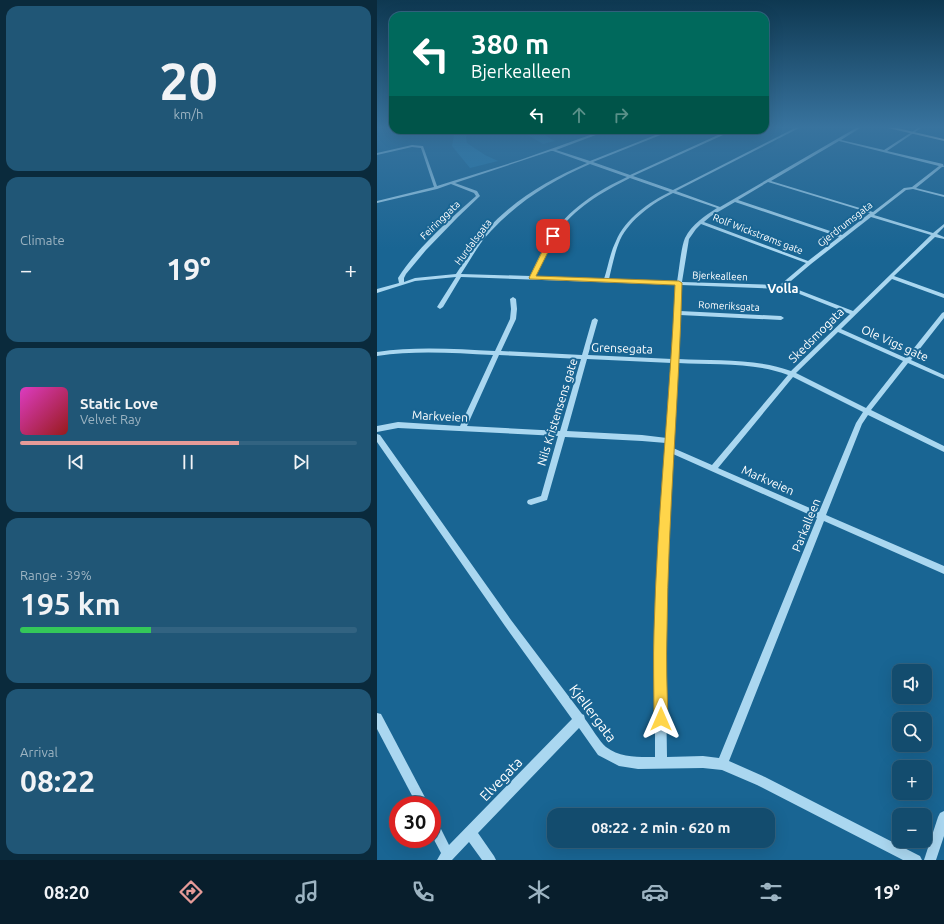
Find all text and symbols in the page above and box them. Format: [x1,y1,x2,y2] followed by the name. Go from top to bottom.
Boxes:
[405,28,457,80] icon: left
[471,28,549,59] text: 380 m
[159,52,218,110] text: 20
[471,61,571,81] text: Bjerkealleen
[526,104,548,126] icon: left
[568,104,590,126] icon: ahead
[610,104,632,126] icon: right
[173,107,204,121] text: km/h
[418,198,462,242] street label: Feiringgata
[815,199,875,249] street label: Gjerdrumsgata
[711,212,805,256] street label: Rolf Wickstrøms gate
[452,217,494,267] street label: Hurdalsgata
[536,219,570,253] pin
[542,225,564,247] icon: arrive
[20,233,65,247] text: Climate
[166,252,211,286] text: 19°
[20,257,32,282] text: −
[345,257,357,282] text: +
[692,270,748,282] street label: Bjerkealleen
[767,281,799,295] district label: Volla
[698,299,760,313] street label: Romeriksgata
[786,305,846,365] street label: Skedsmogata
[859,322,931,364] street label: Ole Vigs gate
[591,340,653,356] street label: Grensegata
[534,357,580,467] street label: Nils Kristensens gate
[80,395,158,412] text: Static Love
[412,408,468,424] street label: Markveien
[80,412,141,426] text: Velvet Ray
[65,451,87,473] icon: previous
[177,451,199,473] icon: pause
[290,451,312,473] icon: next
[740,463,796,497] street label: Markveien
[789,496,823,554] street label: Parkalleen
[20,568,92,582] text: Range · 39%
[20,587,121,621] text: 195 km
[892,664,932,848] map controls
[892,664,932,704] button: sound
[566,681,620,745] street label: Kjellergata
[640,698,682,740] position arrow
[892,712,932,752] button: search
[20,745,58,759] text: Arrival
[477,754,525,804] street label: Elvegata
[892,760,932,800] button: +
[20,764,95,798] text: 08:22
[389,796,441,848] speed limit sign: 30
[892,808,932,848] button: −
[592,819,730,836] text: 08:22 · 2 min · 620 m
[177,878,205,906] icon: directions
[293,878,321,906] icon: music
[409,878,437,906] icon: phone
[525,878,553,906] icon: climate
[641,878,669,906] icon: car
[757,878,785,906] icon: filters
[44,882,89,902] text: 08:20
[873,882,900,902] text: 19°

